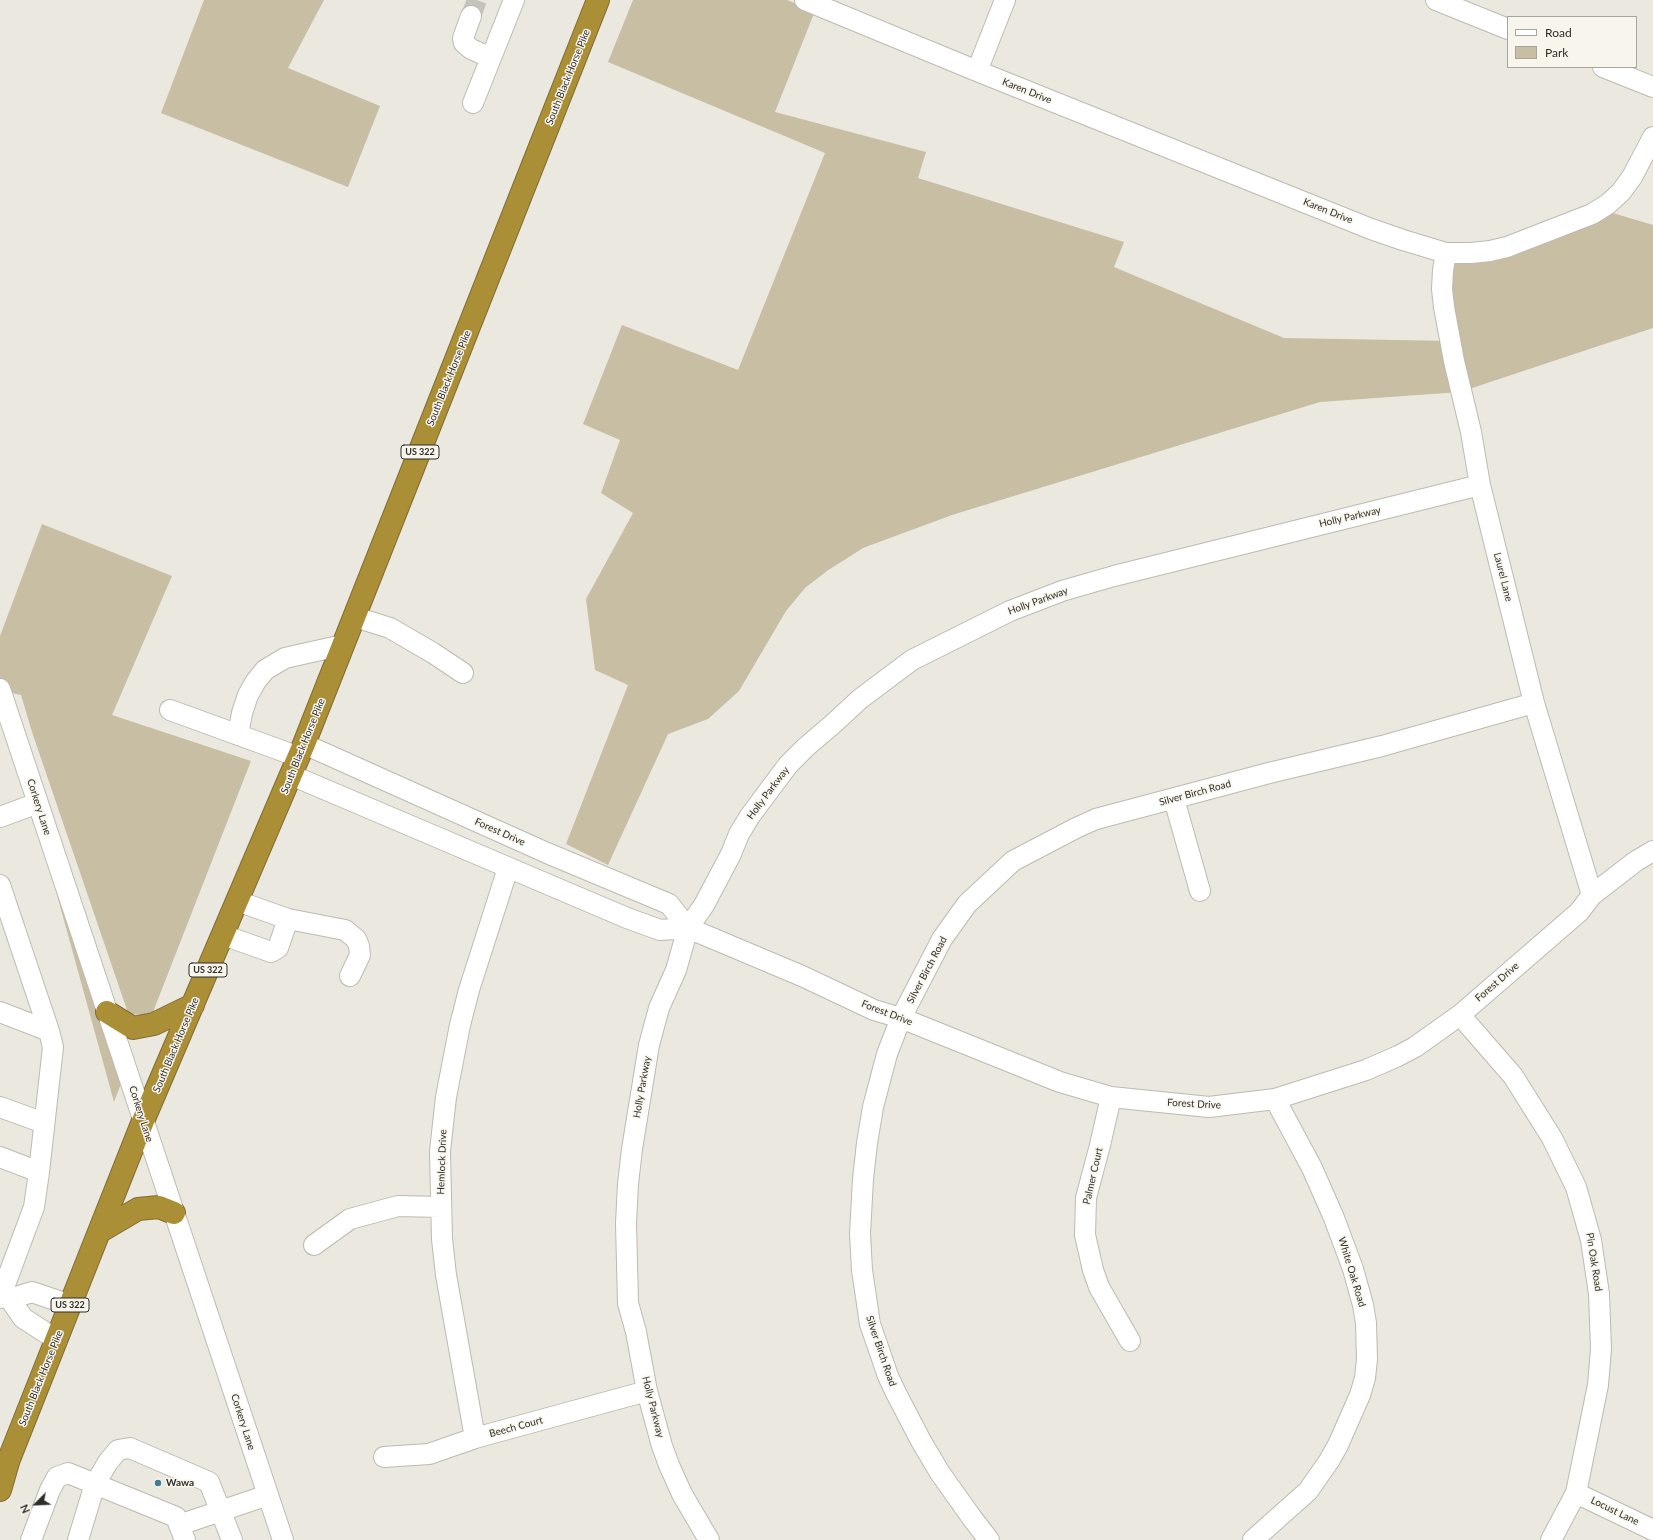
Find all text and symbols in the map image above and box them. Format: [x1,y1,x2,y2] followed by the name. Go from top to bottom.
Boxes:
[1507,16,1637,68] legend
[1545,25,1572,40] text: Road
[543,28,593,126] street label: South Black Horse Pike
[1545,45,1568,60] text: Park
[1001,76,1053,106] street label: Karen Drive
[1302,196,1354,226] street label: Karen Drive
[424,329,474,427] street label: South Black Horse Pike
[401,445,439,459] road number: US 322
[1318,504,1382,530] street label: Holly Parkway
[1491,551,1515,603] street label: Laurel Lane
[1006,585,1070,617] street label: Holly Parkway
[278,697,328,795] street label: South Black Horse Pike
[744,764,792,822] street label: Holly Parkway
[24,777,54,837] street label: Corkery Lane
[1158,778,1232,808] street label: Silver Birch Road
[473,816,527,848] street label: Forest Drive
[904,935,950,1005] street label: Silver Birch Road
[1473,960,1521,1004] street label: Forest Drive
[189,963,227,977] road number: US 322
[151,996,201,1094] street label: South Black Horse Pike
[860,998,914,1028] street label: Forest Drive
[631,1055,653,1119] street label: Holly Parkway
[126,1084,156,1144] street label: Corkery Lane
[1167,1097,1221,1111] street label: Forest Drive
[435,1129,449,1195] street label: Hemlock Drive
[1081,1146,1105,1206] street label: Palmer Court
[1583,1232,1605,1292] street label: Pin Oak Road
[1336,1236,1368,1308] street label: White Oak Road
[51,1298,89,1312] road number: US 322
[863,1314,899,1388] street label: Silver Birch Road
[16,1329,66,1427] street label: South Black Horse Pike
[640,1375,666,1439] street label: Holly Parkway
[228,1392,258,1452] street label: Corkery Lane
[488,1414,544,1440] street label: Beech Court
[166,1477,194,1489] place label: Wawa
[153,1478,163,1488] marker: Wawa
[16,1484,56,1524] north arrow
[1589,1494,1641,1528] street label: Locust Lane
[17,1503,32,1516] text: N

